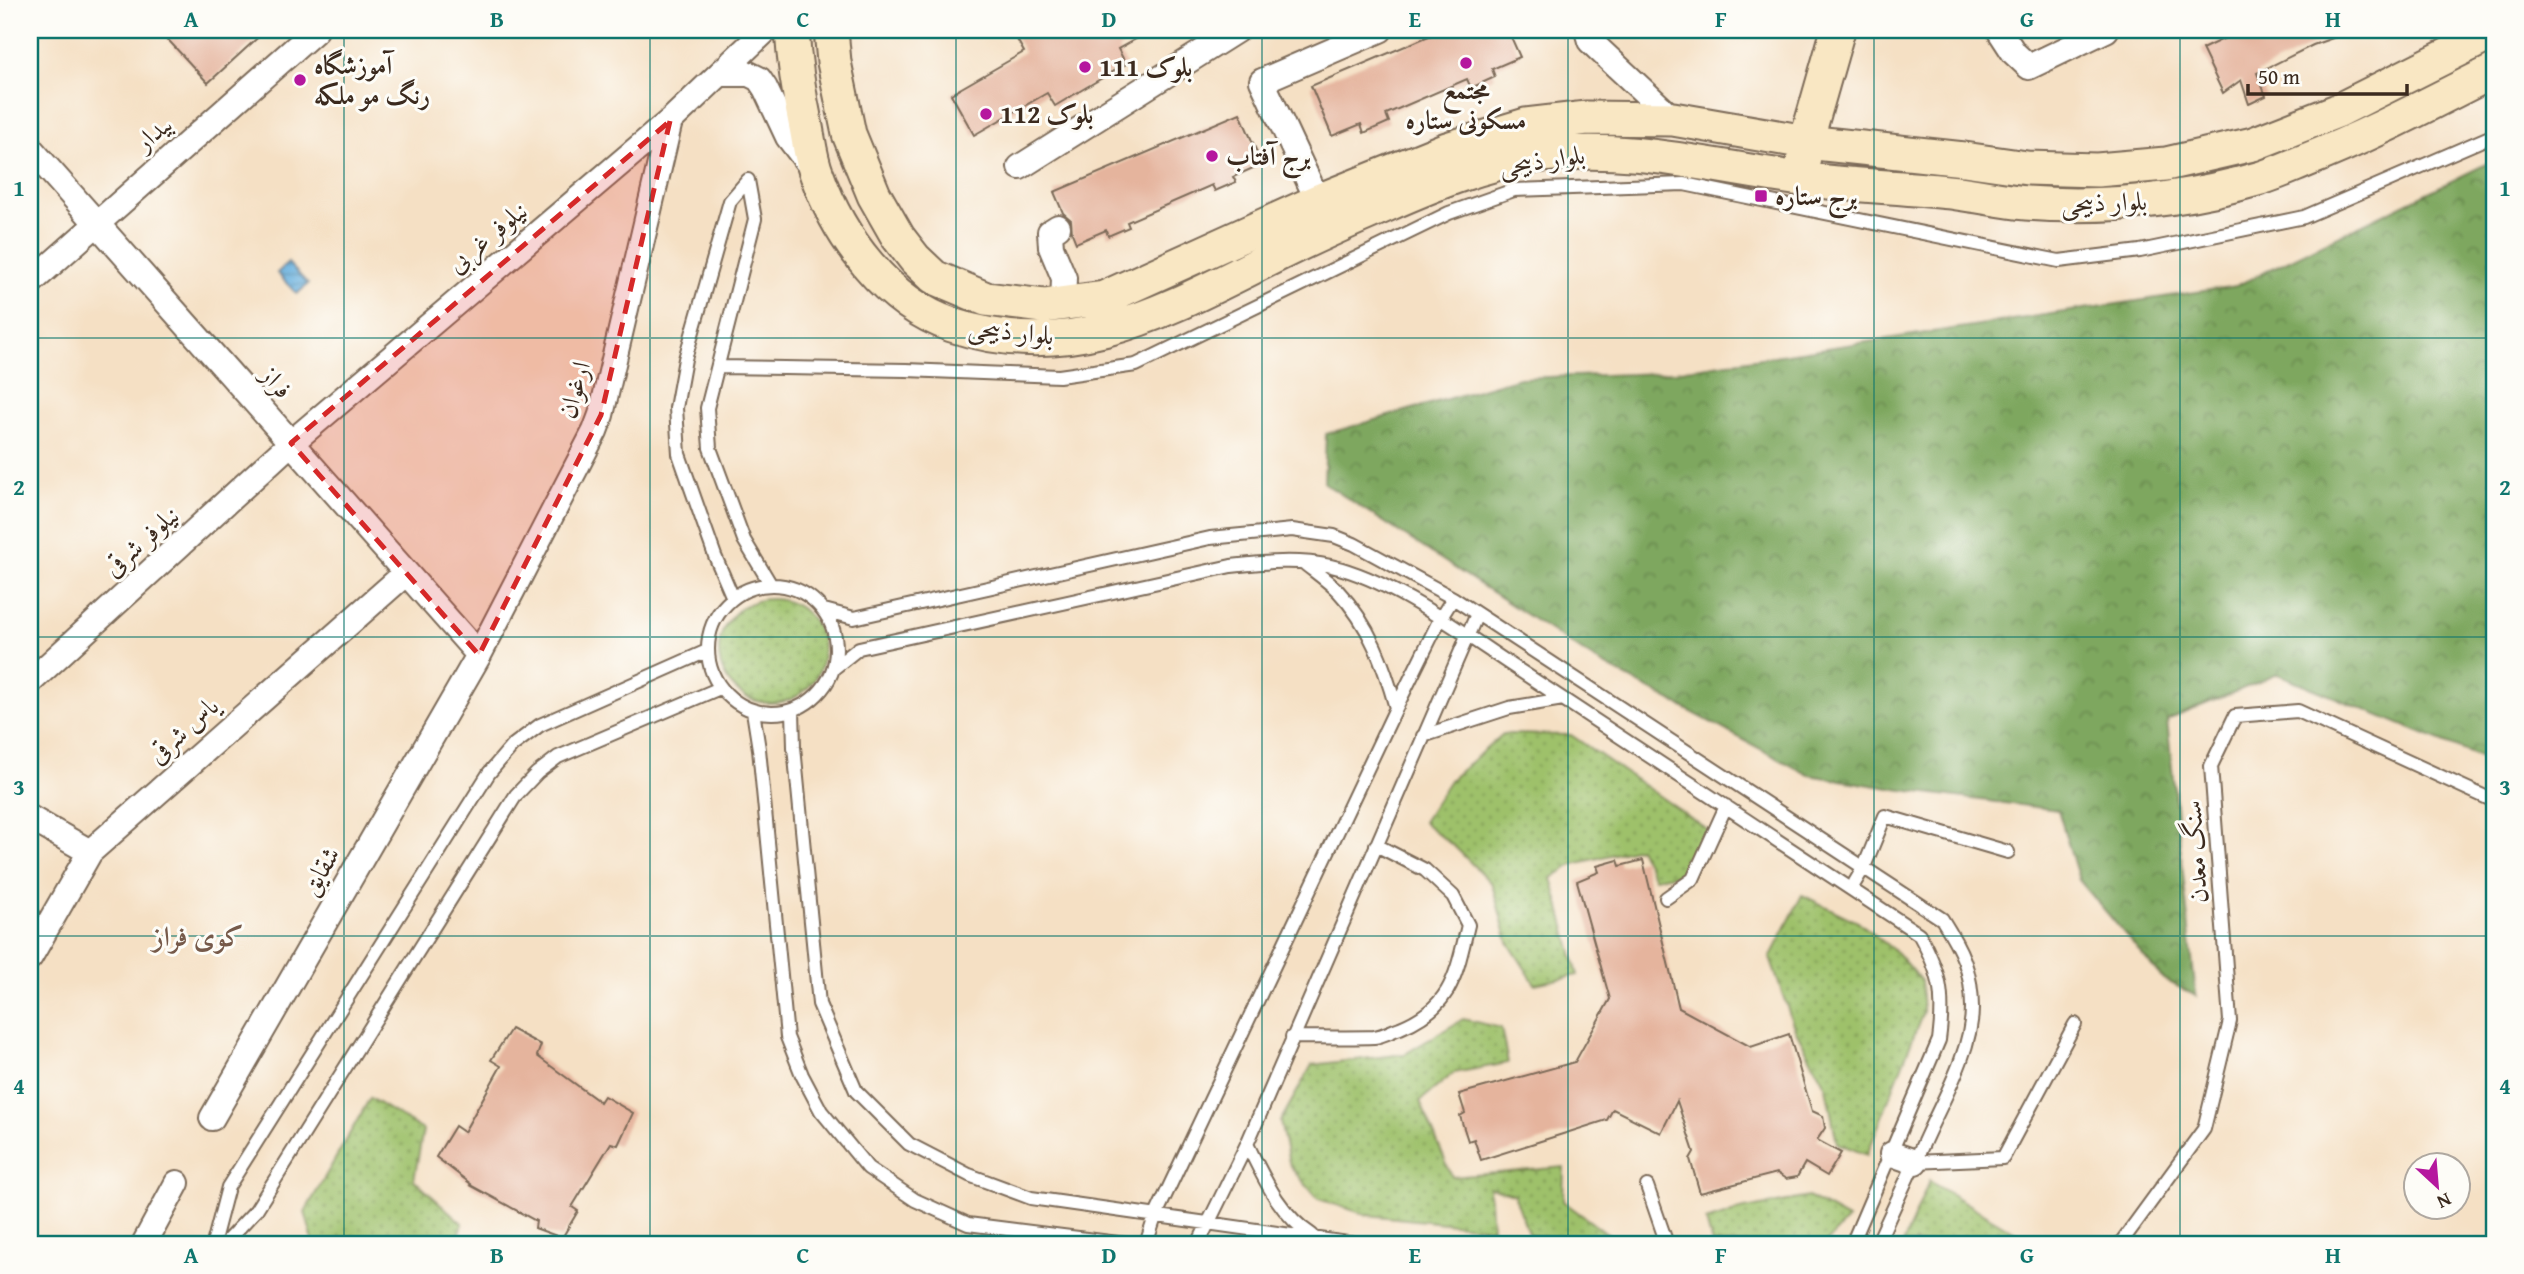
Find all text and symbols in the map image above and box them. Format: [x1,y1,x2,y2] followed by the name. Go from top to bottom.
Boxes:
[184,2,199,35] text: A
[490,2,504,35] text: B
[796,2,810,35] text: C
[1102,2,1117,35] text: D
[1409,2,1421,35] text: E
[1715,2,1727,35] text: F
[2020,2,2034,35] text: G
[2325,2,2341,35] text: H
[314,45,430,114] place label: آموزشگاه رنگ مو ملکه
[1099,47,1193,86] place label: بلوک 111
[2248,52,2407,96] scale bar
[1458,55,1474,71] marker: مجتمع مسکونی ستاره
[1077,59,1093,75] marker: بلوک 111
[2258,61,2300,92] text: 50 m
[1406,70,1526,139] place label: مجتمع مسکونی ستاره
[292,72,308,88] marker: آموزشگاه رنگ مو ملکه
[1000,94,1094,133] place label: بلوک 112
[123,105,180,162] street label: بیدار
[978,106,994,122] marker: بلوک 112
[1497,134,1587,185] street label: بلوار ذبیحی
[1226,136,1311,179] place label: برج آفتاب
[1204,148,1220,164] marker: برج آفتاب
[13,171,25,204] text: 1
[2499,171,2511,204] text: 1
[1775,176,1858,219] place label: برج ستاره
[2060,181,2148,222] street label: بلوار ذبیحی
[1753,188,1769,204] marker: برج ستاره
[438,191,536,282] street label: نیلوفر غربی
[966,307,1056,354] street label: بلوار ذبیحی
[250,354,303,407] street label: فراز
[547,357,600,423] street label: ارغوان
[13,470,25,503] text: 2
[2499,470,2511,503] text: 2
[94,496,187,585] street label: نیلوفر شرقی
[138,686,229,772] street label: یاس شرقی
[13,770,25,803] text: 3
[2499,770,2511,803] text: 3
[2171,799,2218,905] street label: سنگ معدن
[290,839,349,903] street label: شقایق
[150,915,243,956] district label: کوی فراز
[13,1069,25,1102] text: 4
[2499,1069,2511,1102] text: 4
[2402,1152,2472,1222] north arrow
[2432,1186,2456,1217] text: N
[184,1238,199,1271] text: A
[490,1238,504,1271] text: B
[796,1238,810,1271] text: C
[1102,1238,1117,1271] text: D
[1409,1238,1421,1271] text: E
[1715,1238,1727,1271] text: F
[2020,1238,2034,1271] text: G
[2325,1238,2341,1271] text: H

